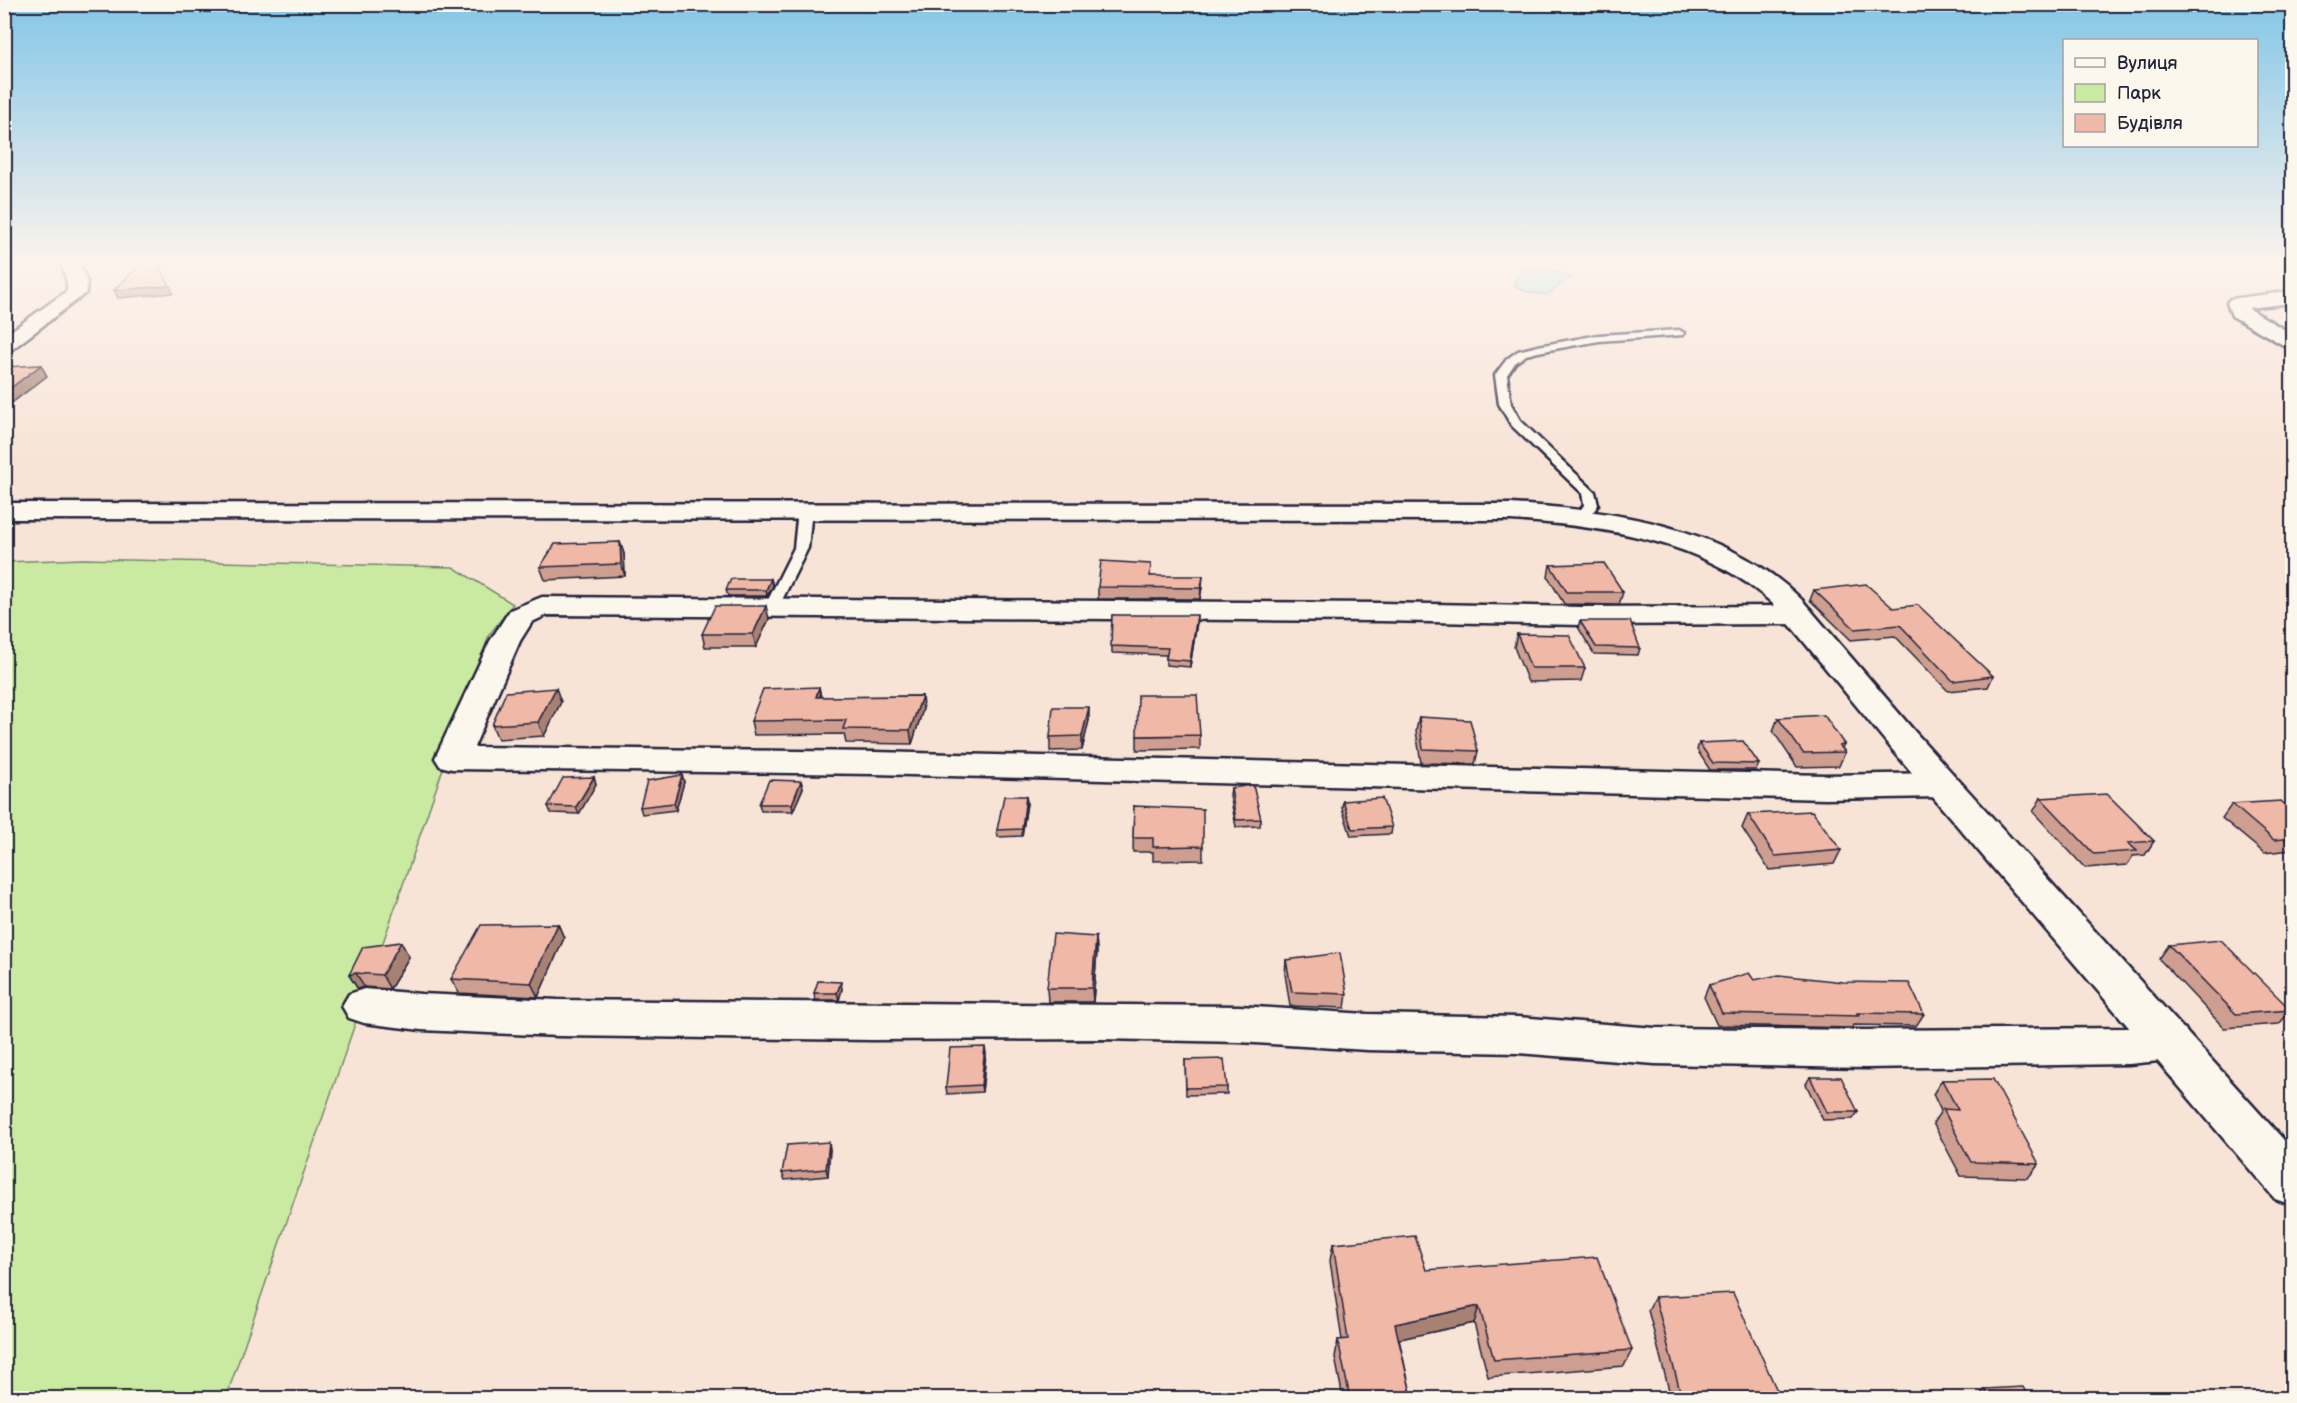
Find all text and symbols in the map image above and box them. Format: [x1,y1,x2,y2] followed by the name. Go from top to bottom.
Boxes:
[2063,39,2258,147] legend
[2117,53,2178,74] text: Вулиця
[2117,83,2161,104] text: Парк
[2117,113,2183,134] text: Будівля

